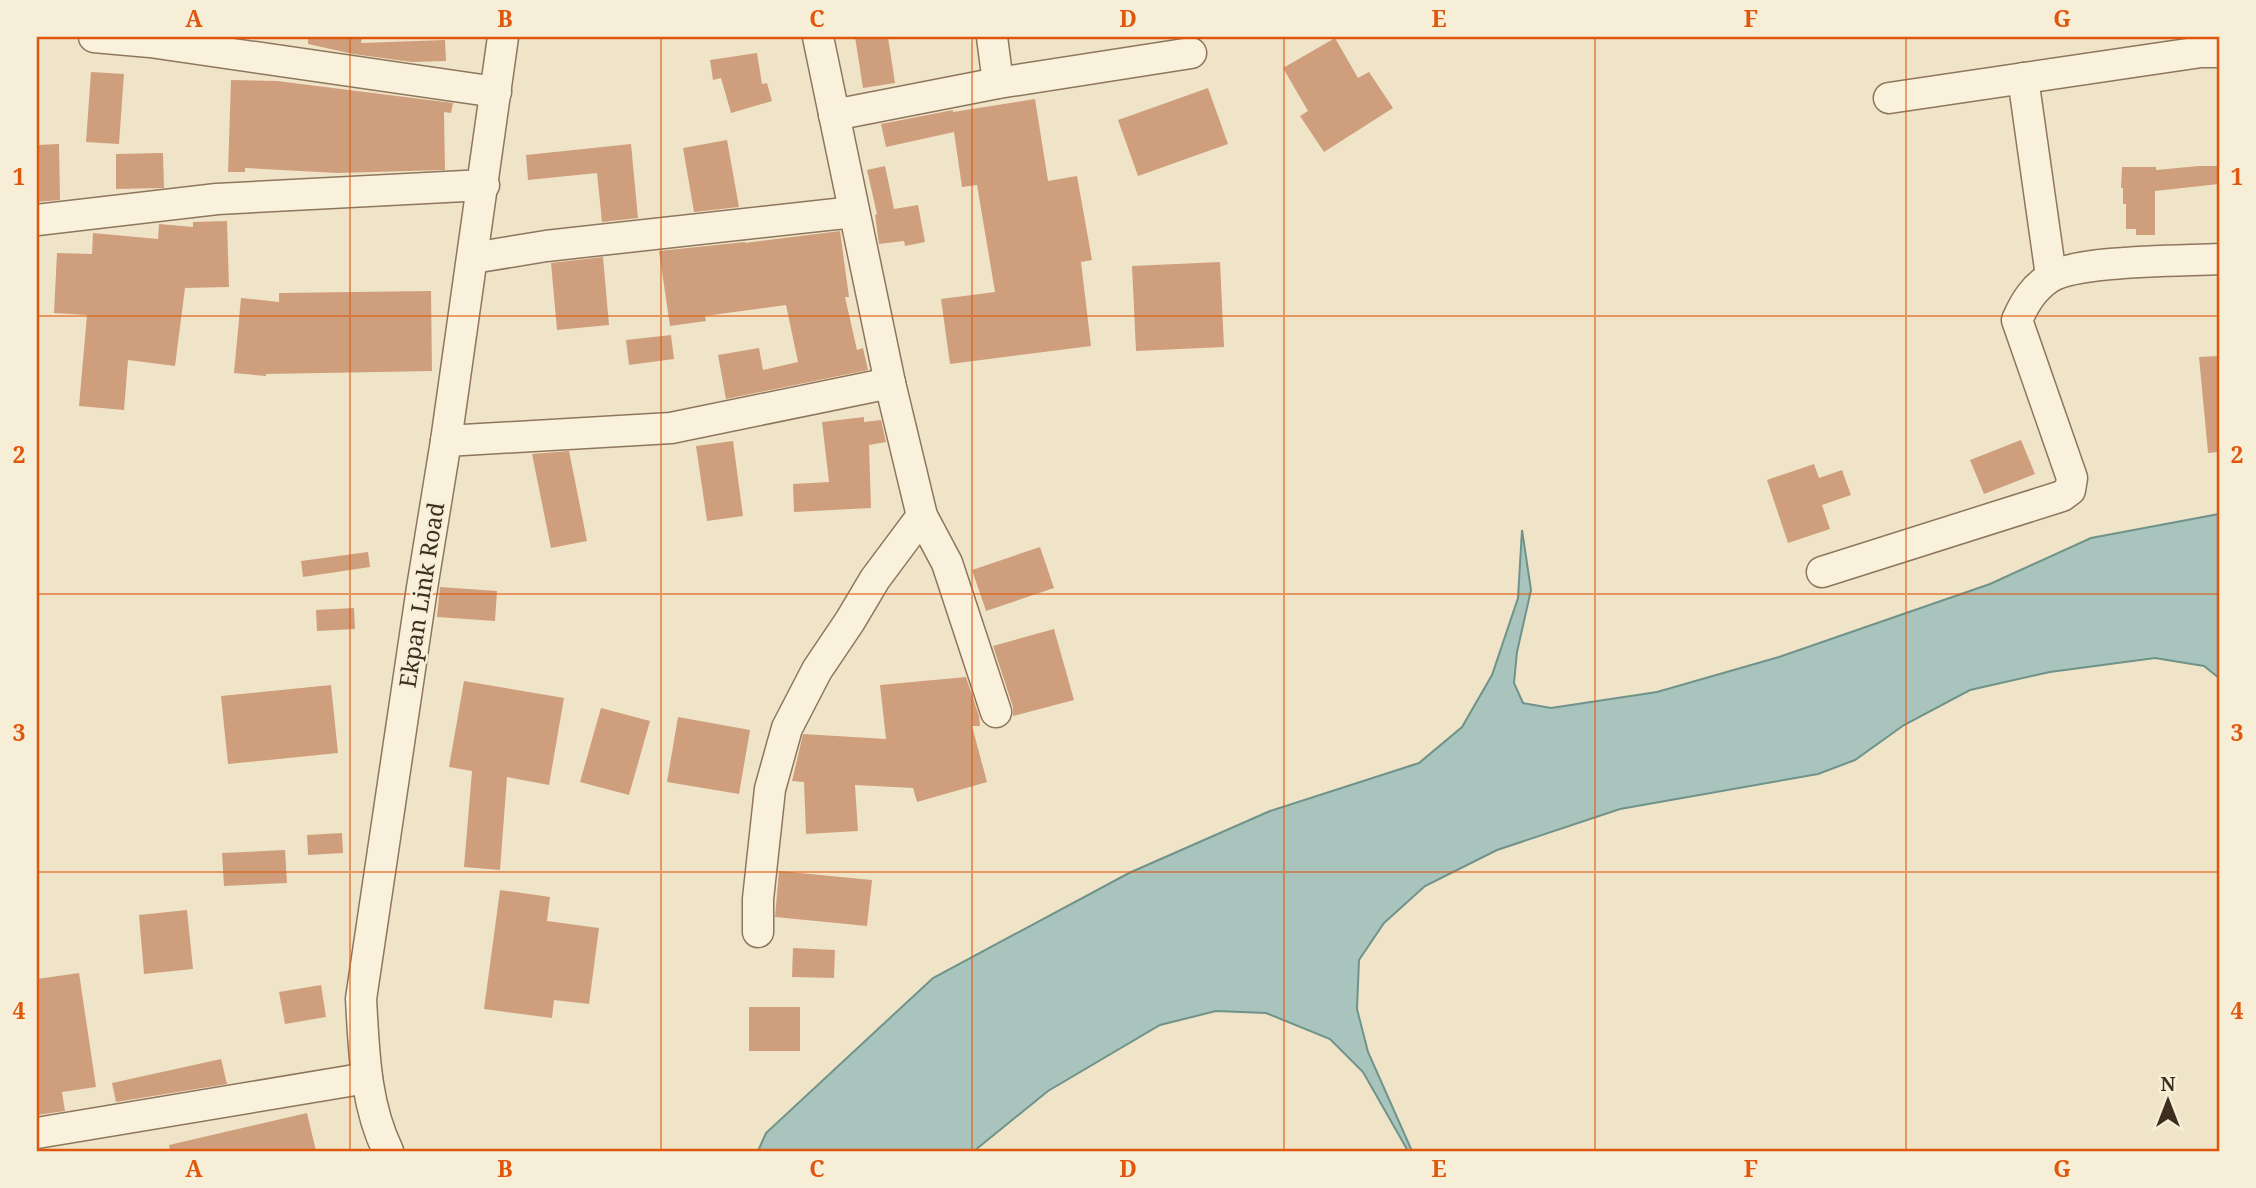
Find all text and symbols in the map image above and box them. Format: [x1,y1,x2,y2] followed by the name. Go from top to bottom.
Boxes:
[185,2,203,34] text: A
[497,2,513,34] text: B
[809,2,825,34] text: C
[1119,2,1137,34] text: D
[1431,2,1447,34] text: E
[1744,2,1758,34] text: F
[2053,2,2071,34] text: G
[13,160,26,192] text: 1
[2231,160,2244,192] text: 1
[13,438,26,470] text: 2
[2231,438,2244,470] text: 2
[391,500,451,690] street label: Ekpan Link Road
[13,716,26,748] text: 3
[2231,716,2244,748] text: 3
[13,994,26,1026] text: 4
[2231,994,2244,1026] text: 4
[2134,1066,2204,1136] north arrow
[2161,1071,2176,1097] text: N
[185,1152,203,1184] text: A
[497,1152,513,1184] text: B
[809,1152,825,1184] text: C
[1119,1152,1137,1184] text: D
[1431,1152,1447,1184] text: E
[1744,1152,1758,1184] text: F
[2053,1152,2071,1184] text: G

